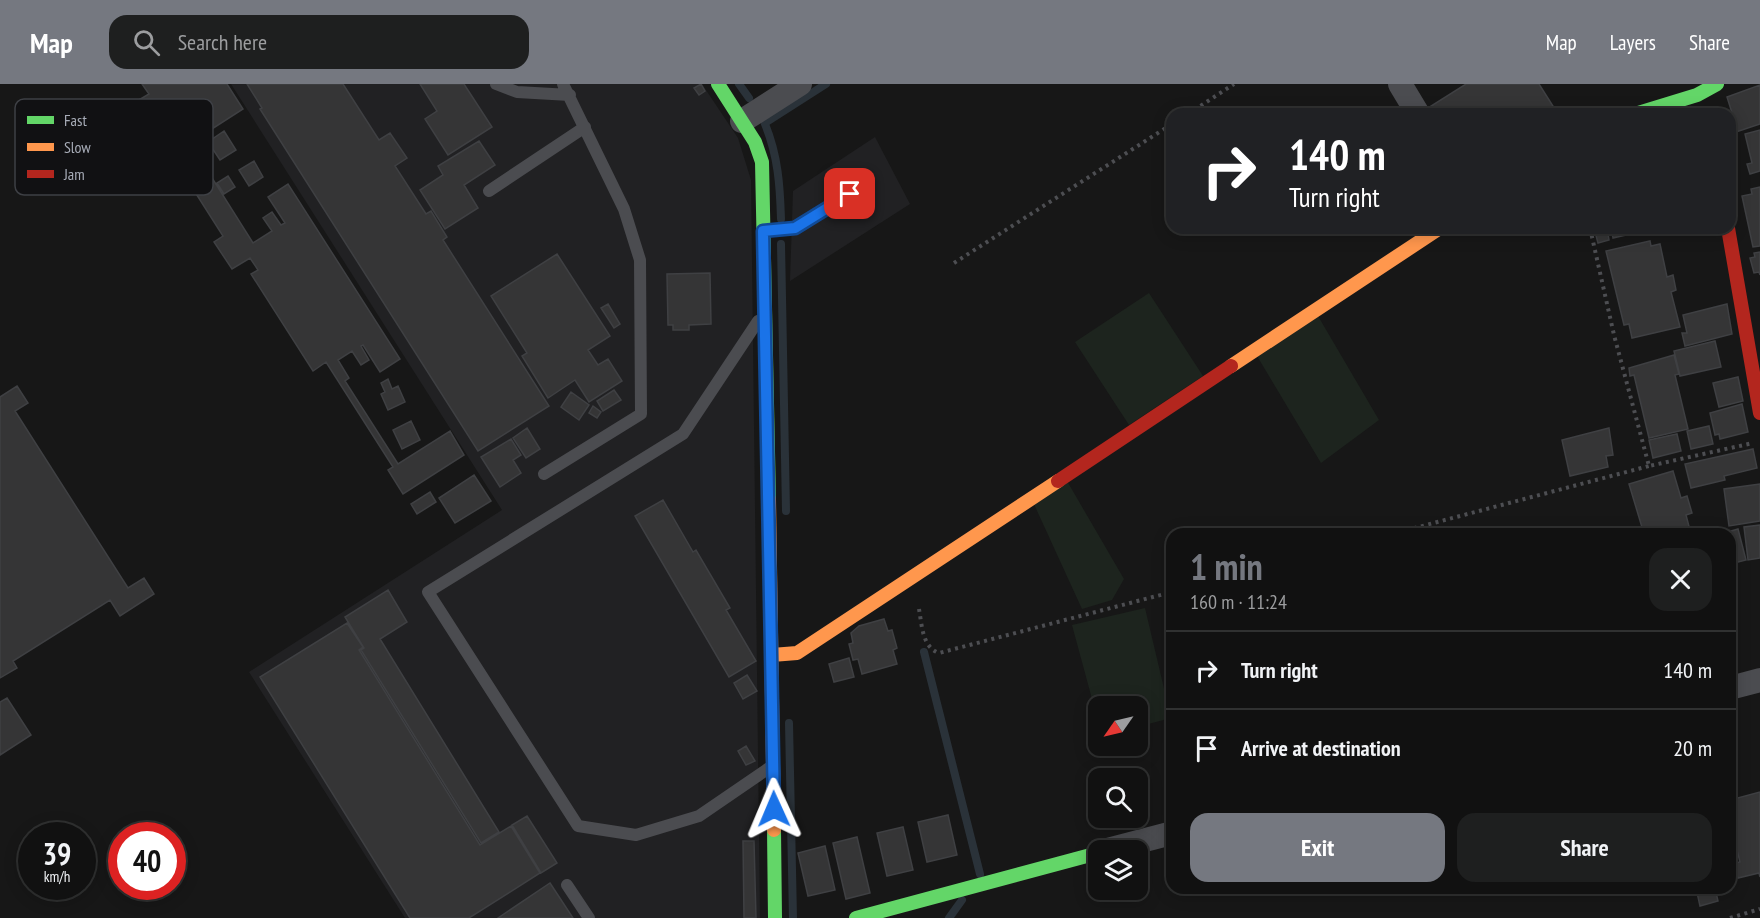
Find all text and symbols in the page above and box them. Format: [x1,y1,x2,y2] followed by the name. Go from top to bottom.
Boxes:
[109,15,529,69] search box
[30,24,73,61] text: Map
[130,26,163,59] icon: search
[178,28,267,56] text: Search here
[1546,29,1577,56] text: Map
[1610,29,1656,56] text: Layers
[1689,29,1730,56] text: Share
[15,99,213,195] legend
[64,110,87,130] text: Fast
[1289,127,1386,182] text: 140 m
[1190,132,1268,210] icon: right
[64,137,91,157] text: Slow
[63,164,85,184] text: Jam
[824,168,875,219] pin
[833,177,866,210] icon: arrive
[1289,180,1380,214] text: Turn right
[1190,543,1263,590] text: 1 min
[1649,548,1712,611] button: close
[1190,589,1287,615] text: 160 m · 11:24
[1190,654,1223,687] icon: right
[1241,656,1318,684] text: Turn right
[1663,656,1712,684] text: 140 m
[1088,696,1148,756] north arrow
[1088,696,1148,900] map controls
[1190,732,1223,765] icon: arrive
[1241,734,1401,762] text: Arrive at destination
[1673,734,1712,762] text: 20 m
[1088,768,1148,828] button: search
[742,777,806,841] position arrow
[1190,813,1445,882] button: Exit
[1457,813,1712,882] button: Share
[108,822,186,900] speed limit sign: 40
[43,834,71,873] text: 39
[1088,840,1148,900] button: layers
[44,867,70,886] text: km/h

